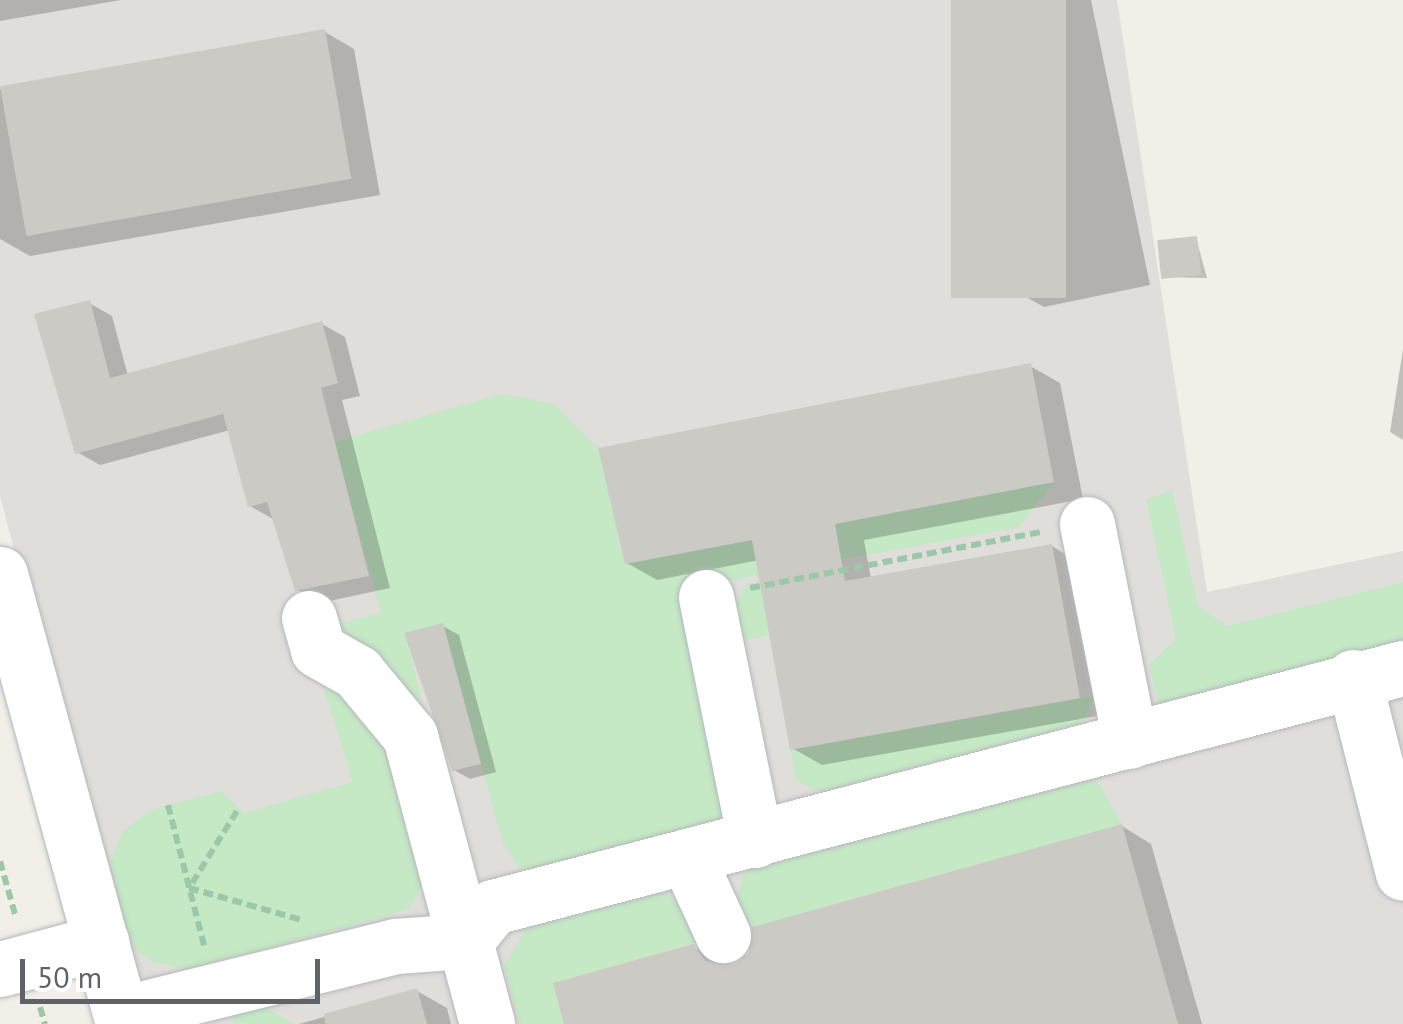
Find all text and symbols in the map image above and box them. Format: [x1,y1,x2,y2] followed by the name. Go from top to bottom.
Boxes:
[25,939,325,1001] scale bar
[37,957,102,996] text: 50 m

